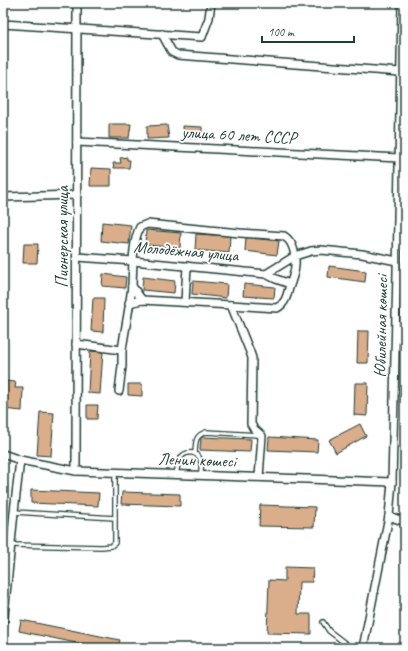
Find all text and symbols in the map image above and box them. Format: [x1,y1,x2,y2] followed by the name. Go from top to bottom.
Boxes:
[262,18,354,44] scale bar
[268,24,295,40] text: 100 m
[180,121,299,149] street label: улица 60 лет СССР
[52,185,73,288] street label: Пионерская улица
[133,236,240,266] street label: Молодёжная улица
[370,273,392,377] street label: Юбилейная көшесі
[158,448,238,472] street label: Ленин көшесі

